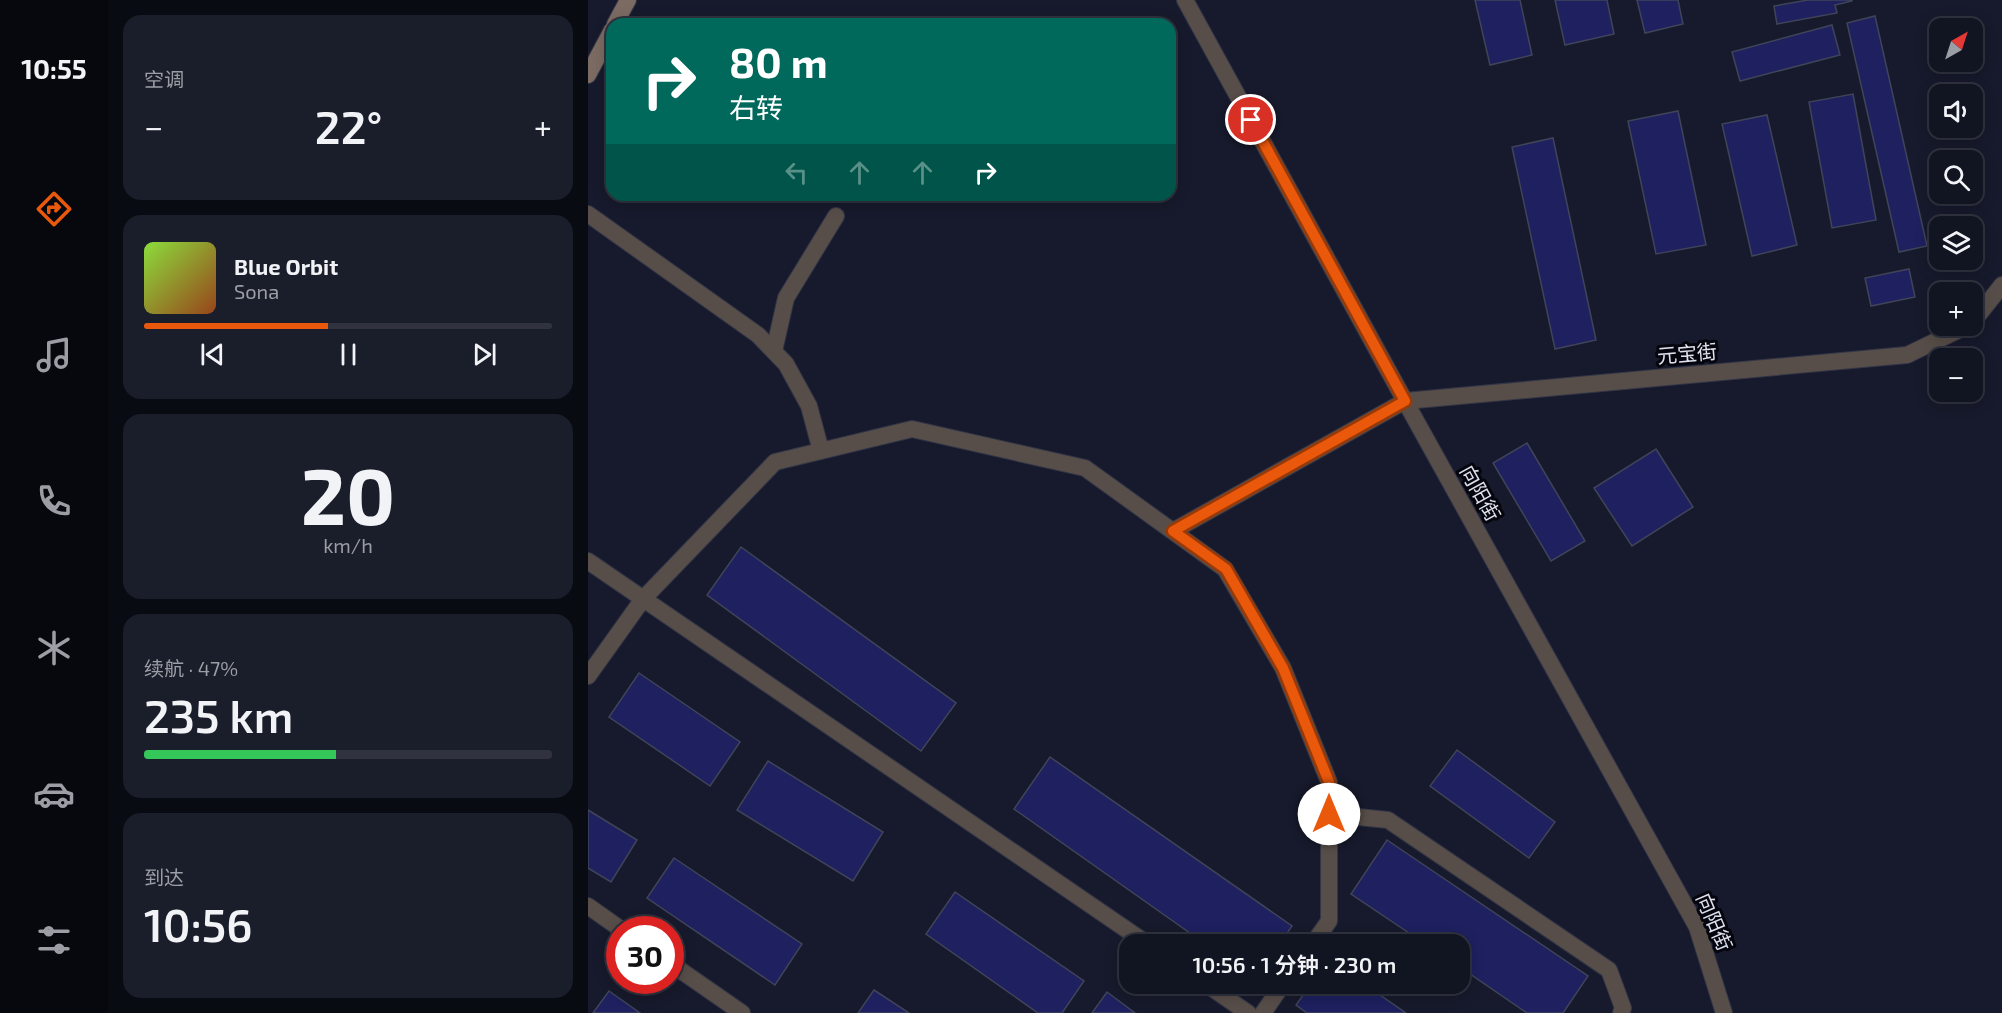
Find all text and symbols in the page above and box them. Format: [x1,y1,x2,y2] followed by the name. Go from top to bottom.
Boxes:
[1929,18,1983,72] north arrow
[1929,18,1983,402] map controls
[729,36,828,86] text: 80 m
[630,42,708,120] icon: right
[21,52,87,84] text: 10:55
[144,67,184,91] text: 空调
[1929,84,1983,138] button: sound
[729,91,783,123] text: 右转
[1225,94,1276,145] pin
[315,99,382,153] text: 22°
[1234,103,1267,136] icon: arrive
[144,106,163,146] text: −
[534,106,552,146] text: +
[1929,150,1983,204] button: search
[780,156,813,189] icon: left
[843,156,876,189] icon: ahead
[906,156,939,189] icon: ahead
[969,156,1002,189] icon: right
[33,188,75,230] icon: directions
[1929,216,1983,270] button: layers
[234,253,338,279] text: Blue Orbit
[234,279,279,303] text: Sona
[1929,282,1983,336] button: +
[33,334,75,376] icon: music
[196,338,229,371] icon: previous
[332,338,365,371] icon: pause
[468,338,501,371] icon: next
[1656,338,1718,368] street label: 元宝街
[1929,348,1983,402] button: −
[301,447,395,541] text: 20
[1456,460,1506,525] street label: 向阳街
[33,480,75,522] icon: phone
[323,533,373,557] text: km/h
[33,627,75,669] icon: climate
[144,656,238,680] text: 续航 · 47%
[144,688,293,742] text: 235 km
[33,773,75,815] icon: car
[1297,782,1361,846] position arrow
[144,865,184,889] text: 到达
[1692,889,1738,954] street label: 向阳街
[144,897,253,951] text: 10:56
[606,916,684,994] speed limit sign: 30
[33,919,75,961] icon: filters
[1193,951,1396,977] text: 10:56 · 1 分钟 · 230 m

